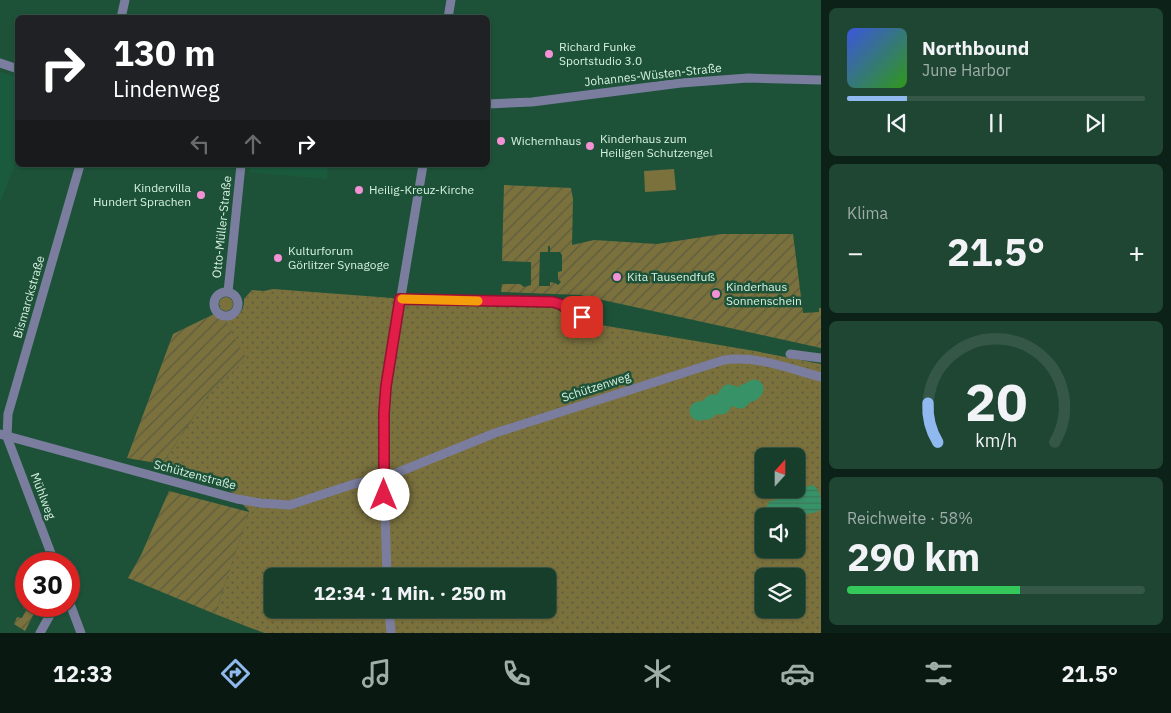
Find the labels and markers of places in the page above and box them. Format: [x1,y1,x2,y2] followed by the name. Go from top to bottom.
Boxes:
[559,39,642,68] place label: Richard Funke Sportstudio 3.0
[543,48,555,60] marker: Richard Funke Sportstudio 3.0
[600,131,713,160] place label: Kinderhaus zum Heiligen Schutzengel
[511,133,581,148] place label: Wichernhaus
[495,135,507,147] marker: Wichernhaus
[584,140,596,152] marker: Kinderhaus zum Heiligen Schutzengel
[93,180,192,209] place label: Kindervilla Hundert Sprachen
[369,182,475,197] place label: Heilig-Kreuz-Kirche
[353,184,365,196] marker: Heilig-Kreuz-Kirche
[195,189,207,201] marker: Kindervilla Hundert Sprachen
[288,243,390,272] place label: Kulturforum Görlitzer Synagoge
[272,252,284,264] marker: Kulturforum Görlitzer Synagoge
[627,269,715,284] place label: Kita Tausendfuß
[611,271,623,283] marker: Kita Tausendfuß
[726,279,802,308] place label: Kinderhaus Sonnenschein
[710,288,722,300] marker: Kinderhaus Sonnenschein
[561,296,603,338] pin

